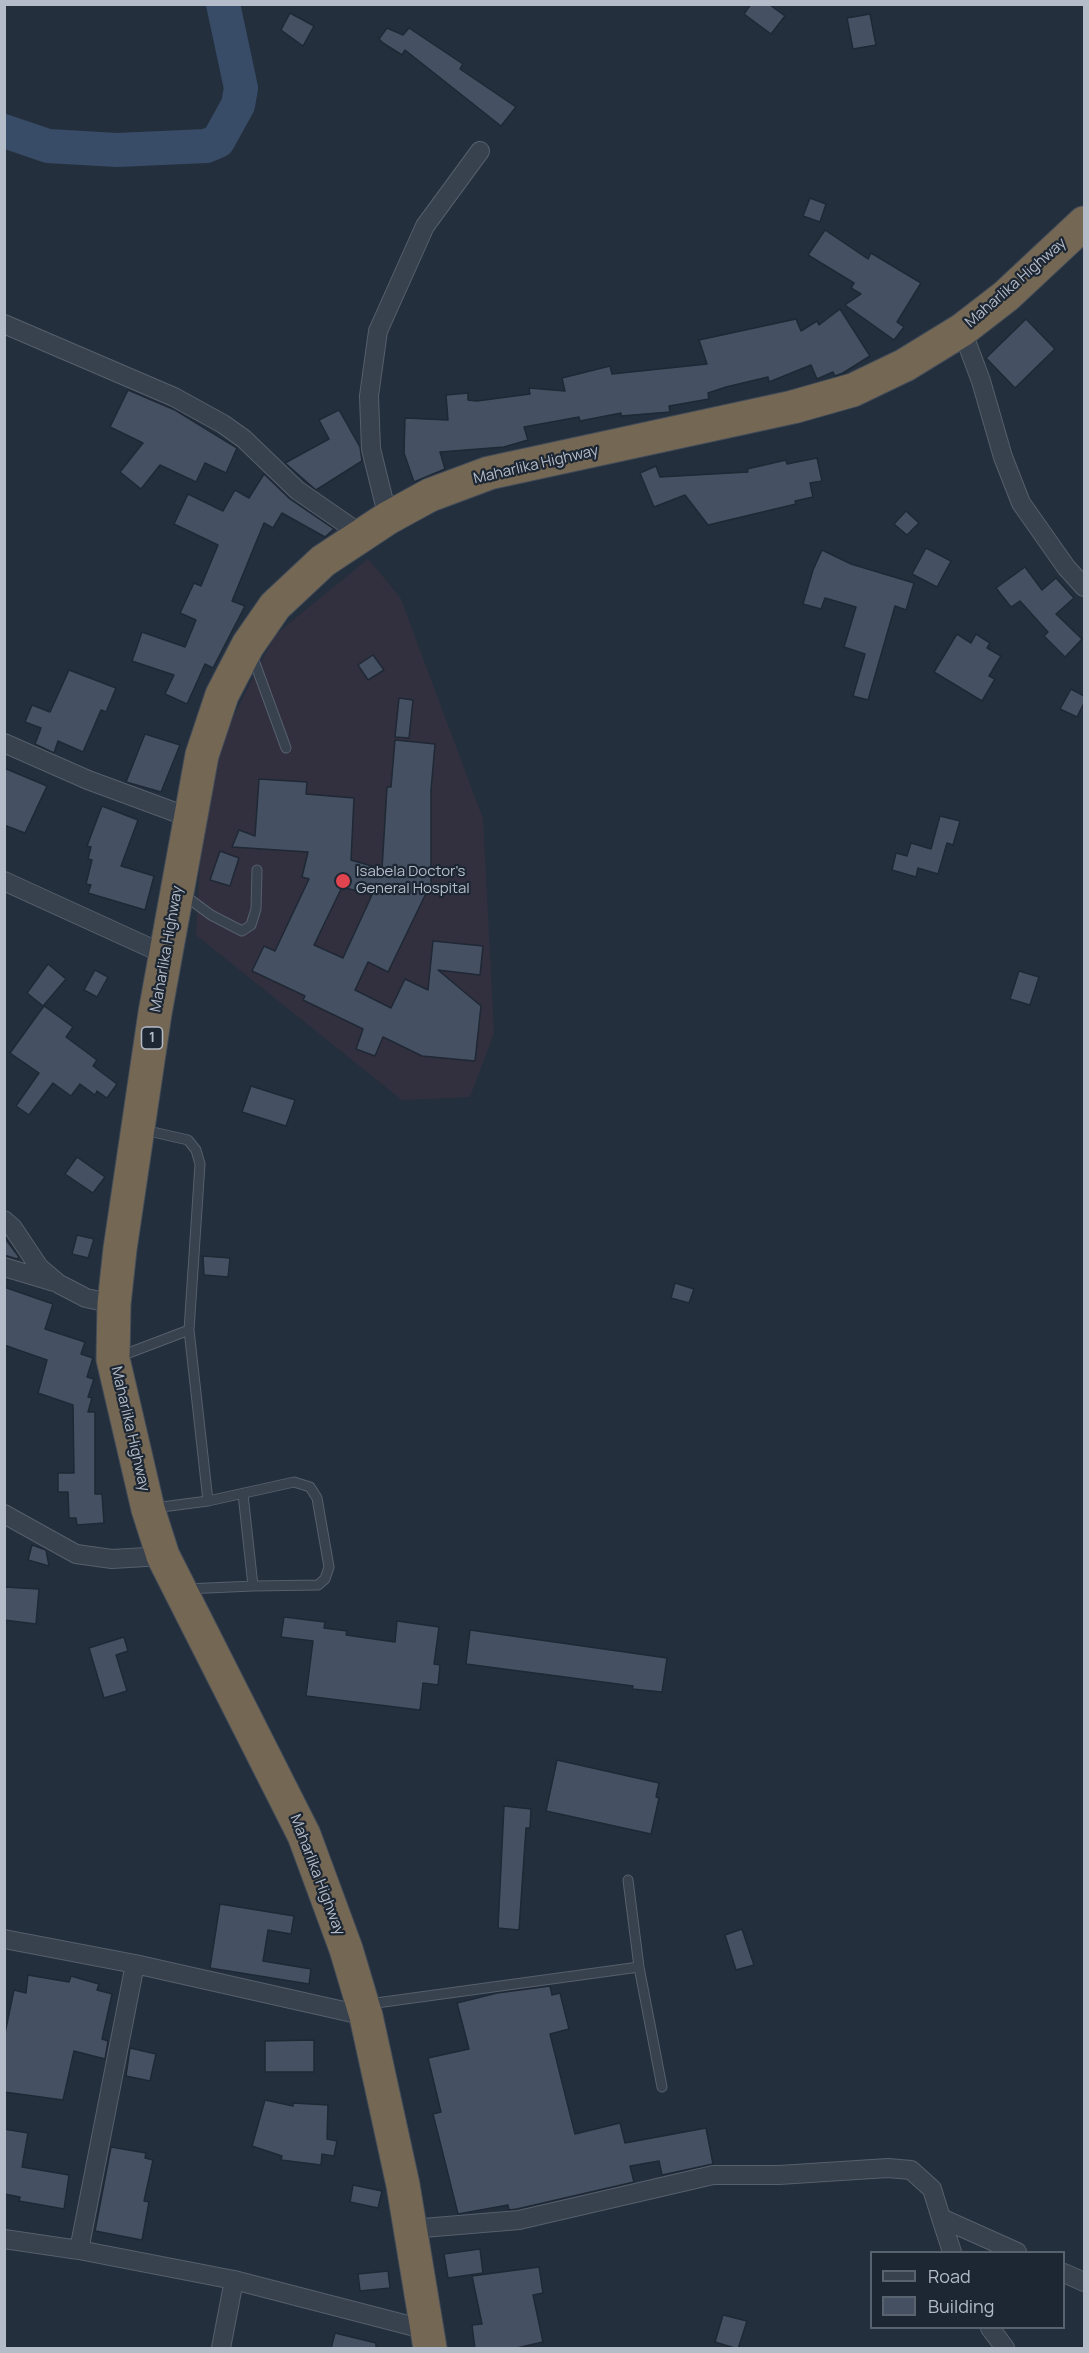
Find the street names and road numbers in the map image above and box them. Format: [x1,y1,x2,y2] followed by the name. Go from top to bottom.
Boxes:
[962,234,1070,332] street label: Maharlika Highway
[472,442,600,488] street label: Maharlika Highway
[147,885,187,1013] street label: Maharlika Highway
[142,1027,162,1049] road number: 1
[107,1365,153,1493] street label: Maharlika Highway
[286,1812,348,1938] street label: Maharlika Highway

